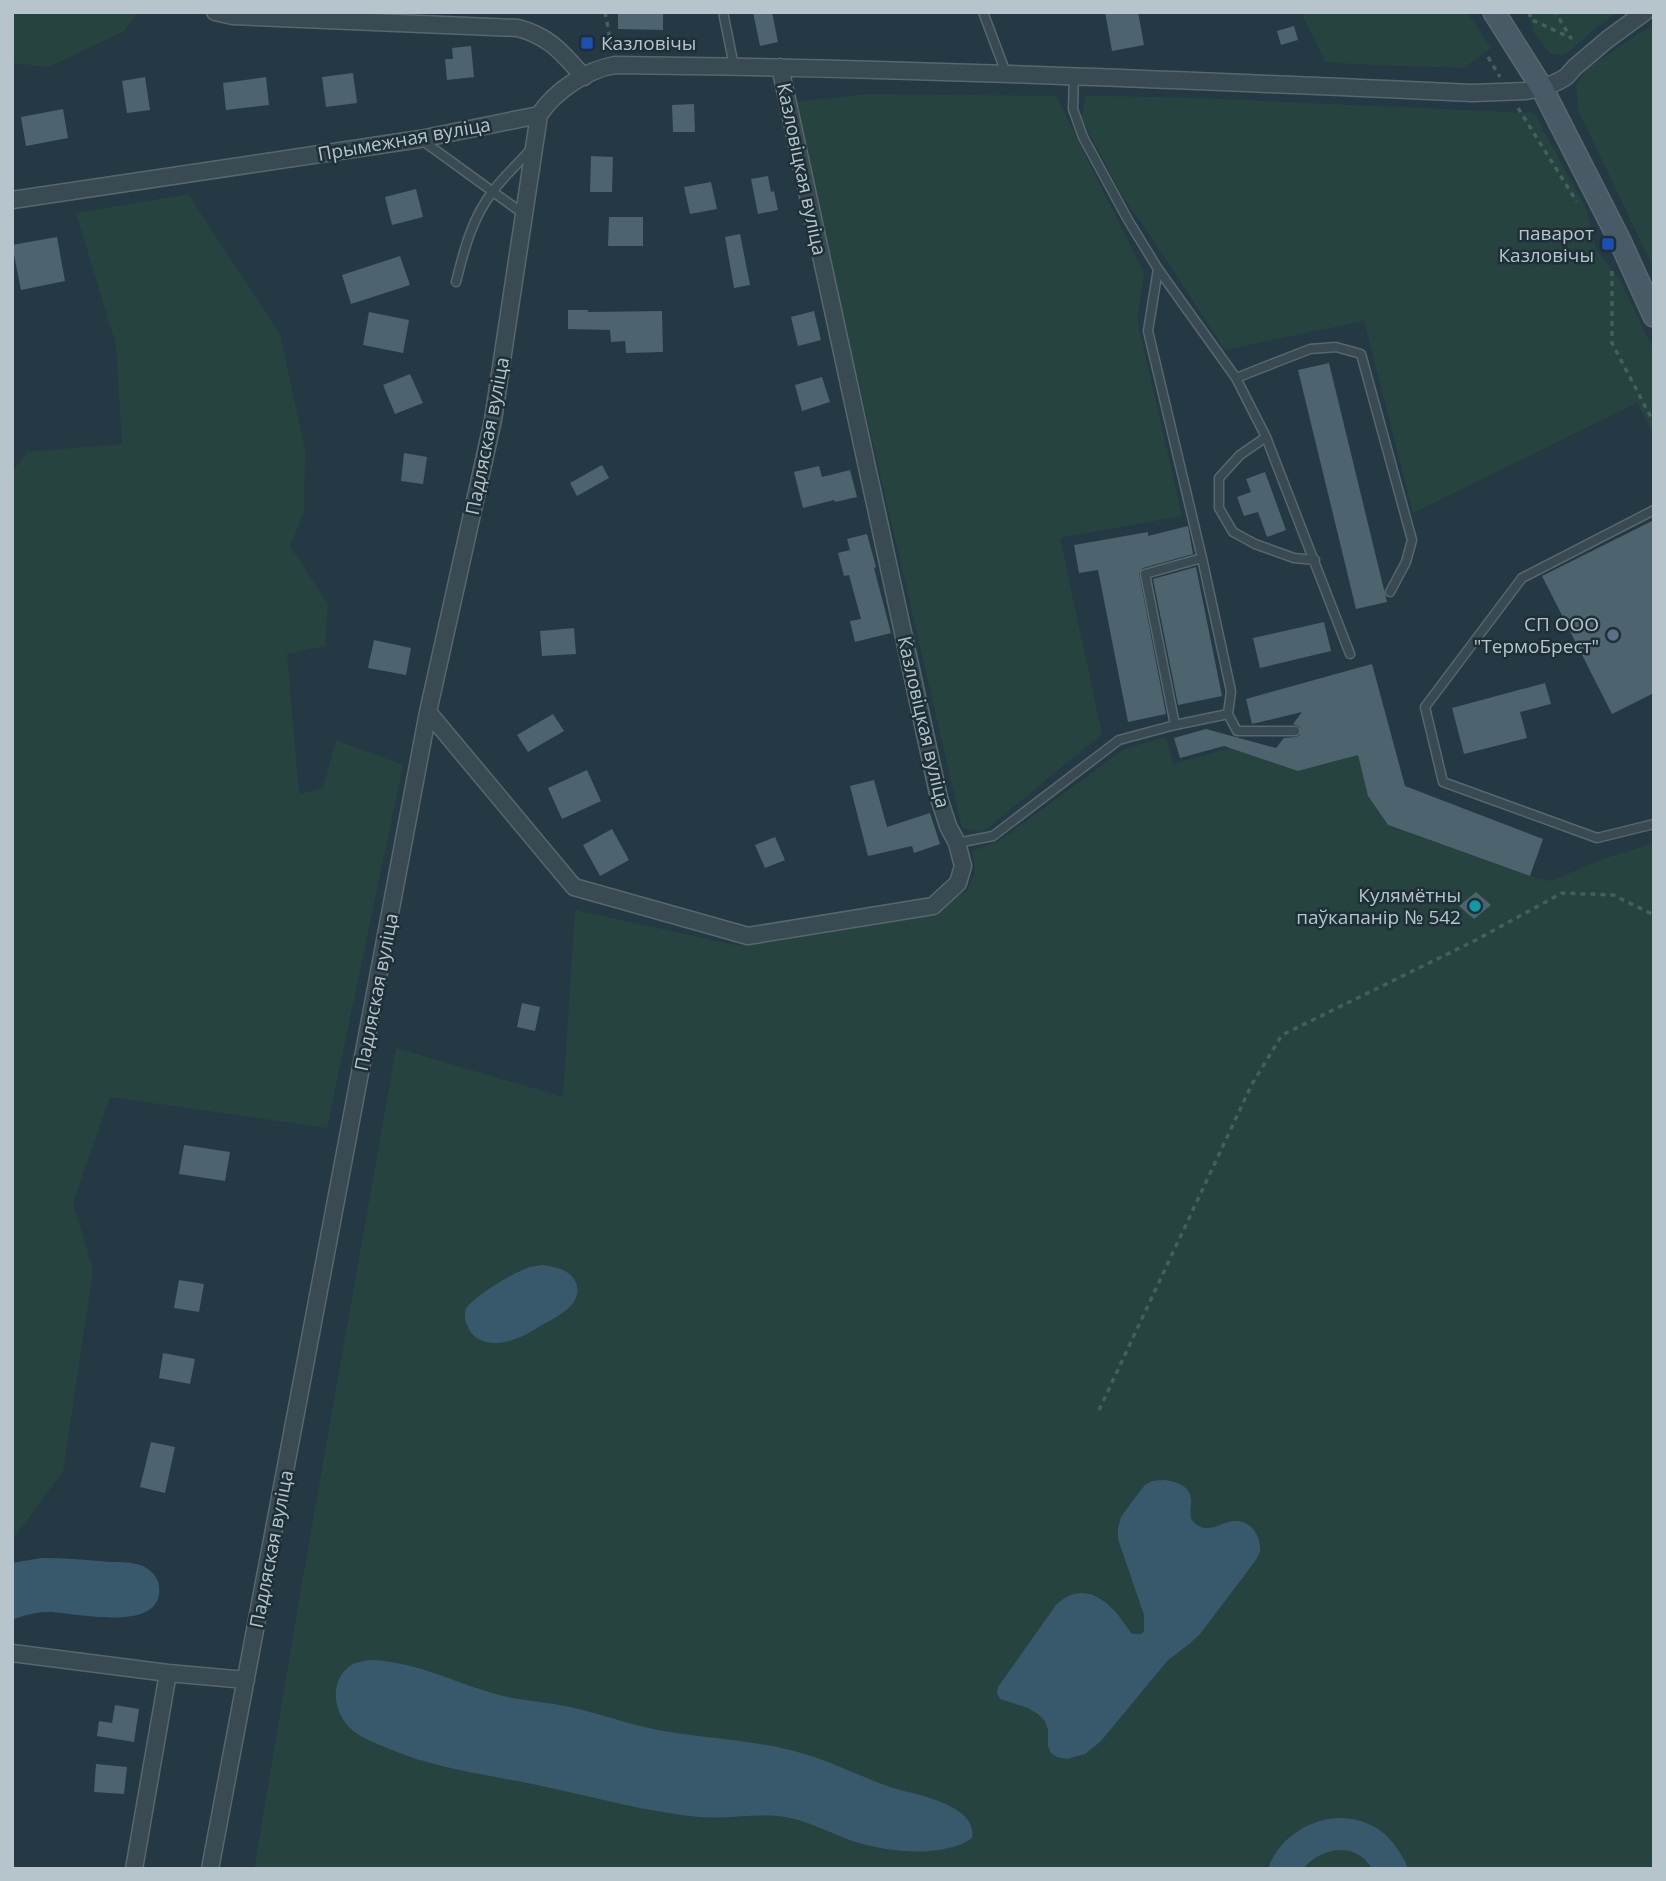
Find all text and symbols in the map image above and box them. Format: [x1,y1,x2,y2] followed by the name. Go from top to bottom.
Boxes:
[601,30,696,56] place label: Казловічы
[579,35,595,51] marker: Казловічы
[771,80,833,258] street label: Казловіцкая вуліца
[315,111,493,167] street label: Прымежная вуліца
[1499,220,1594,268] place label: паварот Казловічы
[1600,236,1616,252] marker: паварот Казловічы
[459,355,515,517] street label: Падляская вуліца
[1474,611,1599,659] place label: СП ООО "ТермоБрест"
[1605,627,1621,643] marker: СП ООО "ТермоБрест"
[892,634,956,810] street label: Казловіцкая вуліца
[1296,882,1461,930] place label: Кулямётны паўкапанір № 542
[1467,898,1483,914] marker: Кулямётны паўкапанір № 542
[348,911,404,1073] street label: Падляская вуліца
[243,1468,299,1630] street label: Падляская вуліца

